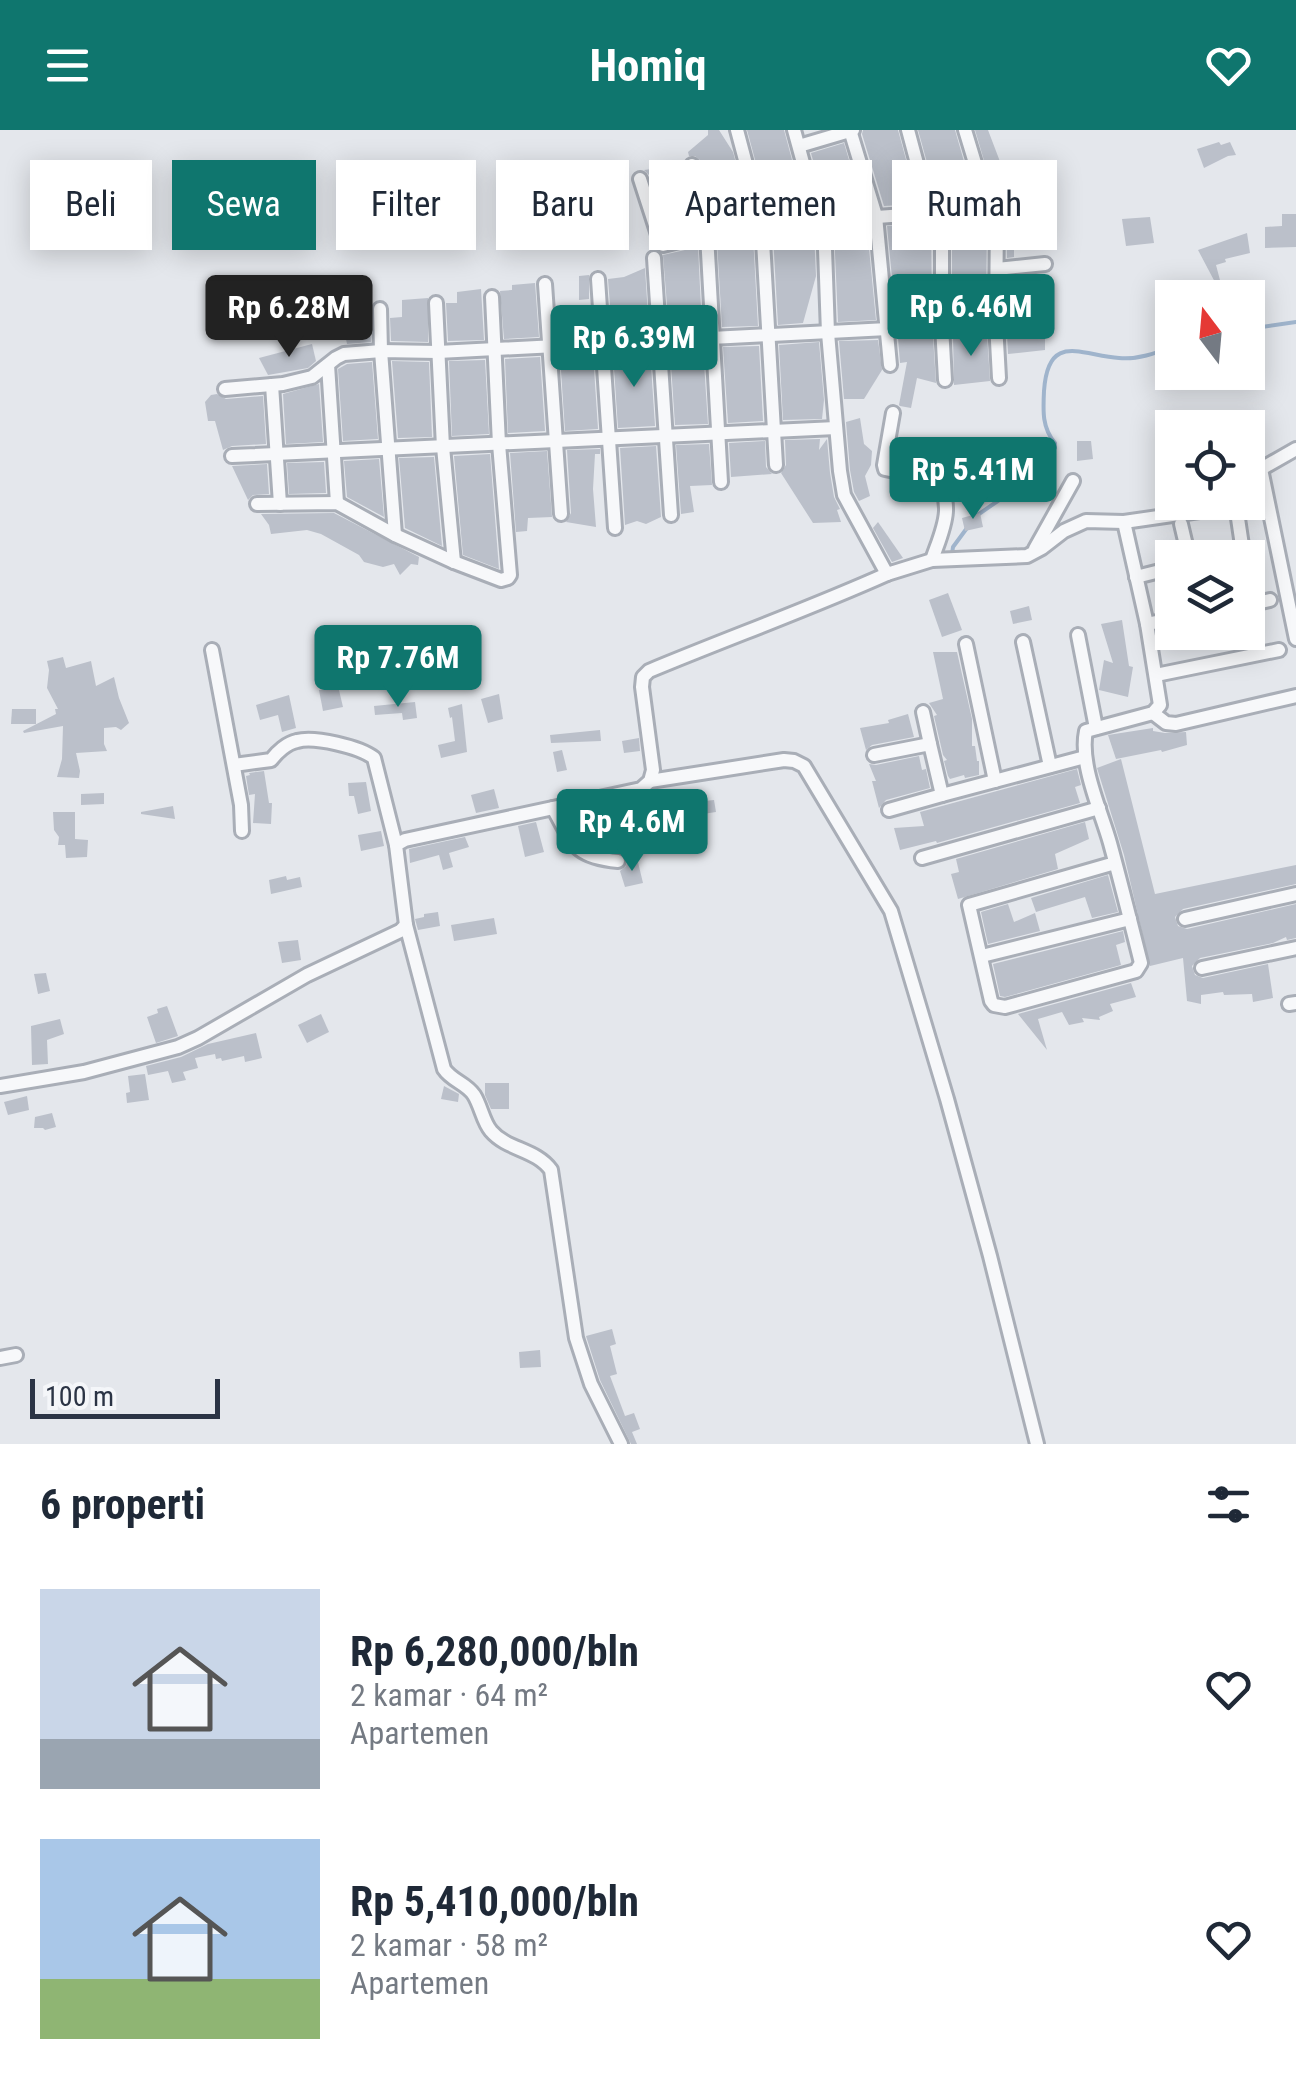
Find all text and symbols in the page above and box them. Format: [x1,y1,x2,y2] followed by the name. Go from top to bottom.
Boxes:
[40,38,95,93] icon: menu
[1201,38,1256,93] icon: heart
[589,39,707,92] text: Homiq
[30,160,152,250] chip: Beli
[172,160,316,250] chip: Sewa
[336,160,476,250] chip: Filter
[496,160,629,250] chip: Baru
[649,160,872,250] chip: Apartemen
[892,160,1057,250] chip: Rumah
[868,274,1074,359] pin: Rp 6.46M
[186,275,392,360] pin: Rp 6.28M
[1155,280,1265,390] north arrow
[1155,280,1265,650] map controls
[910,287,1033,325] text: Rp 6.46M
[228,288,351,326] text: Rp 6.28M
[531,305,737,390] pin: Rp 6.39M
[573,318,696,356] text: Rp 6.39M
[1155,410,1265,520] button: locate
[870,437,1076,522] pin: Rp 5.41M
[912,450,1035,488] text: Rp 5.41M
[1155,540,1265,650] button: layers
[295,625,501,710] pin: Rp 7.76M
[337,638,460,676] text: Rp 7.76M
[540,789,724,874] pin: Rp 4.6M
[579,802,685,840] text: Rp 4.6M
[30,1374,220,1418] scale bar
[45,1380,114,1413] text: 100 m
[1201,1477,1256,1532] icon: filters
[40,1480,205,1529] text: 6 properti
[350,1627,639,1676] text: Rp 6,280,000/bln
[120,1629,240,1749] icon: home
[1201,1662,1256,1717] icon: heart
[350,1676,548,1714] text: 2 kamar · 64 m²
[350,1714,489,1752] text: Apartemen
[350,1877,639,1926] text: Rp 5,410,000/bln
[120,1879,240,1999] icon: home
[1201,1912,1256,1967] icon: heart
[350,1926,548,1964] text: 2 kamar · 58 m²
[350,1964,489,2002] text: Apartemen

